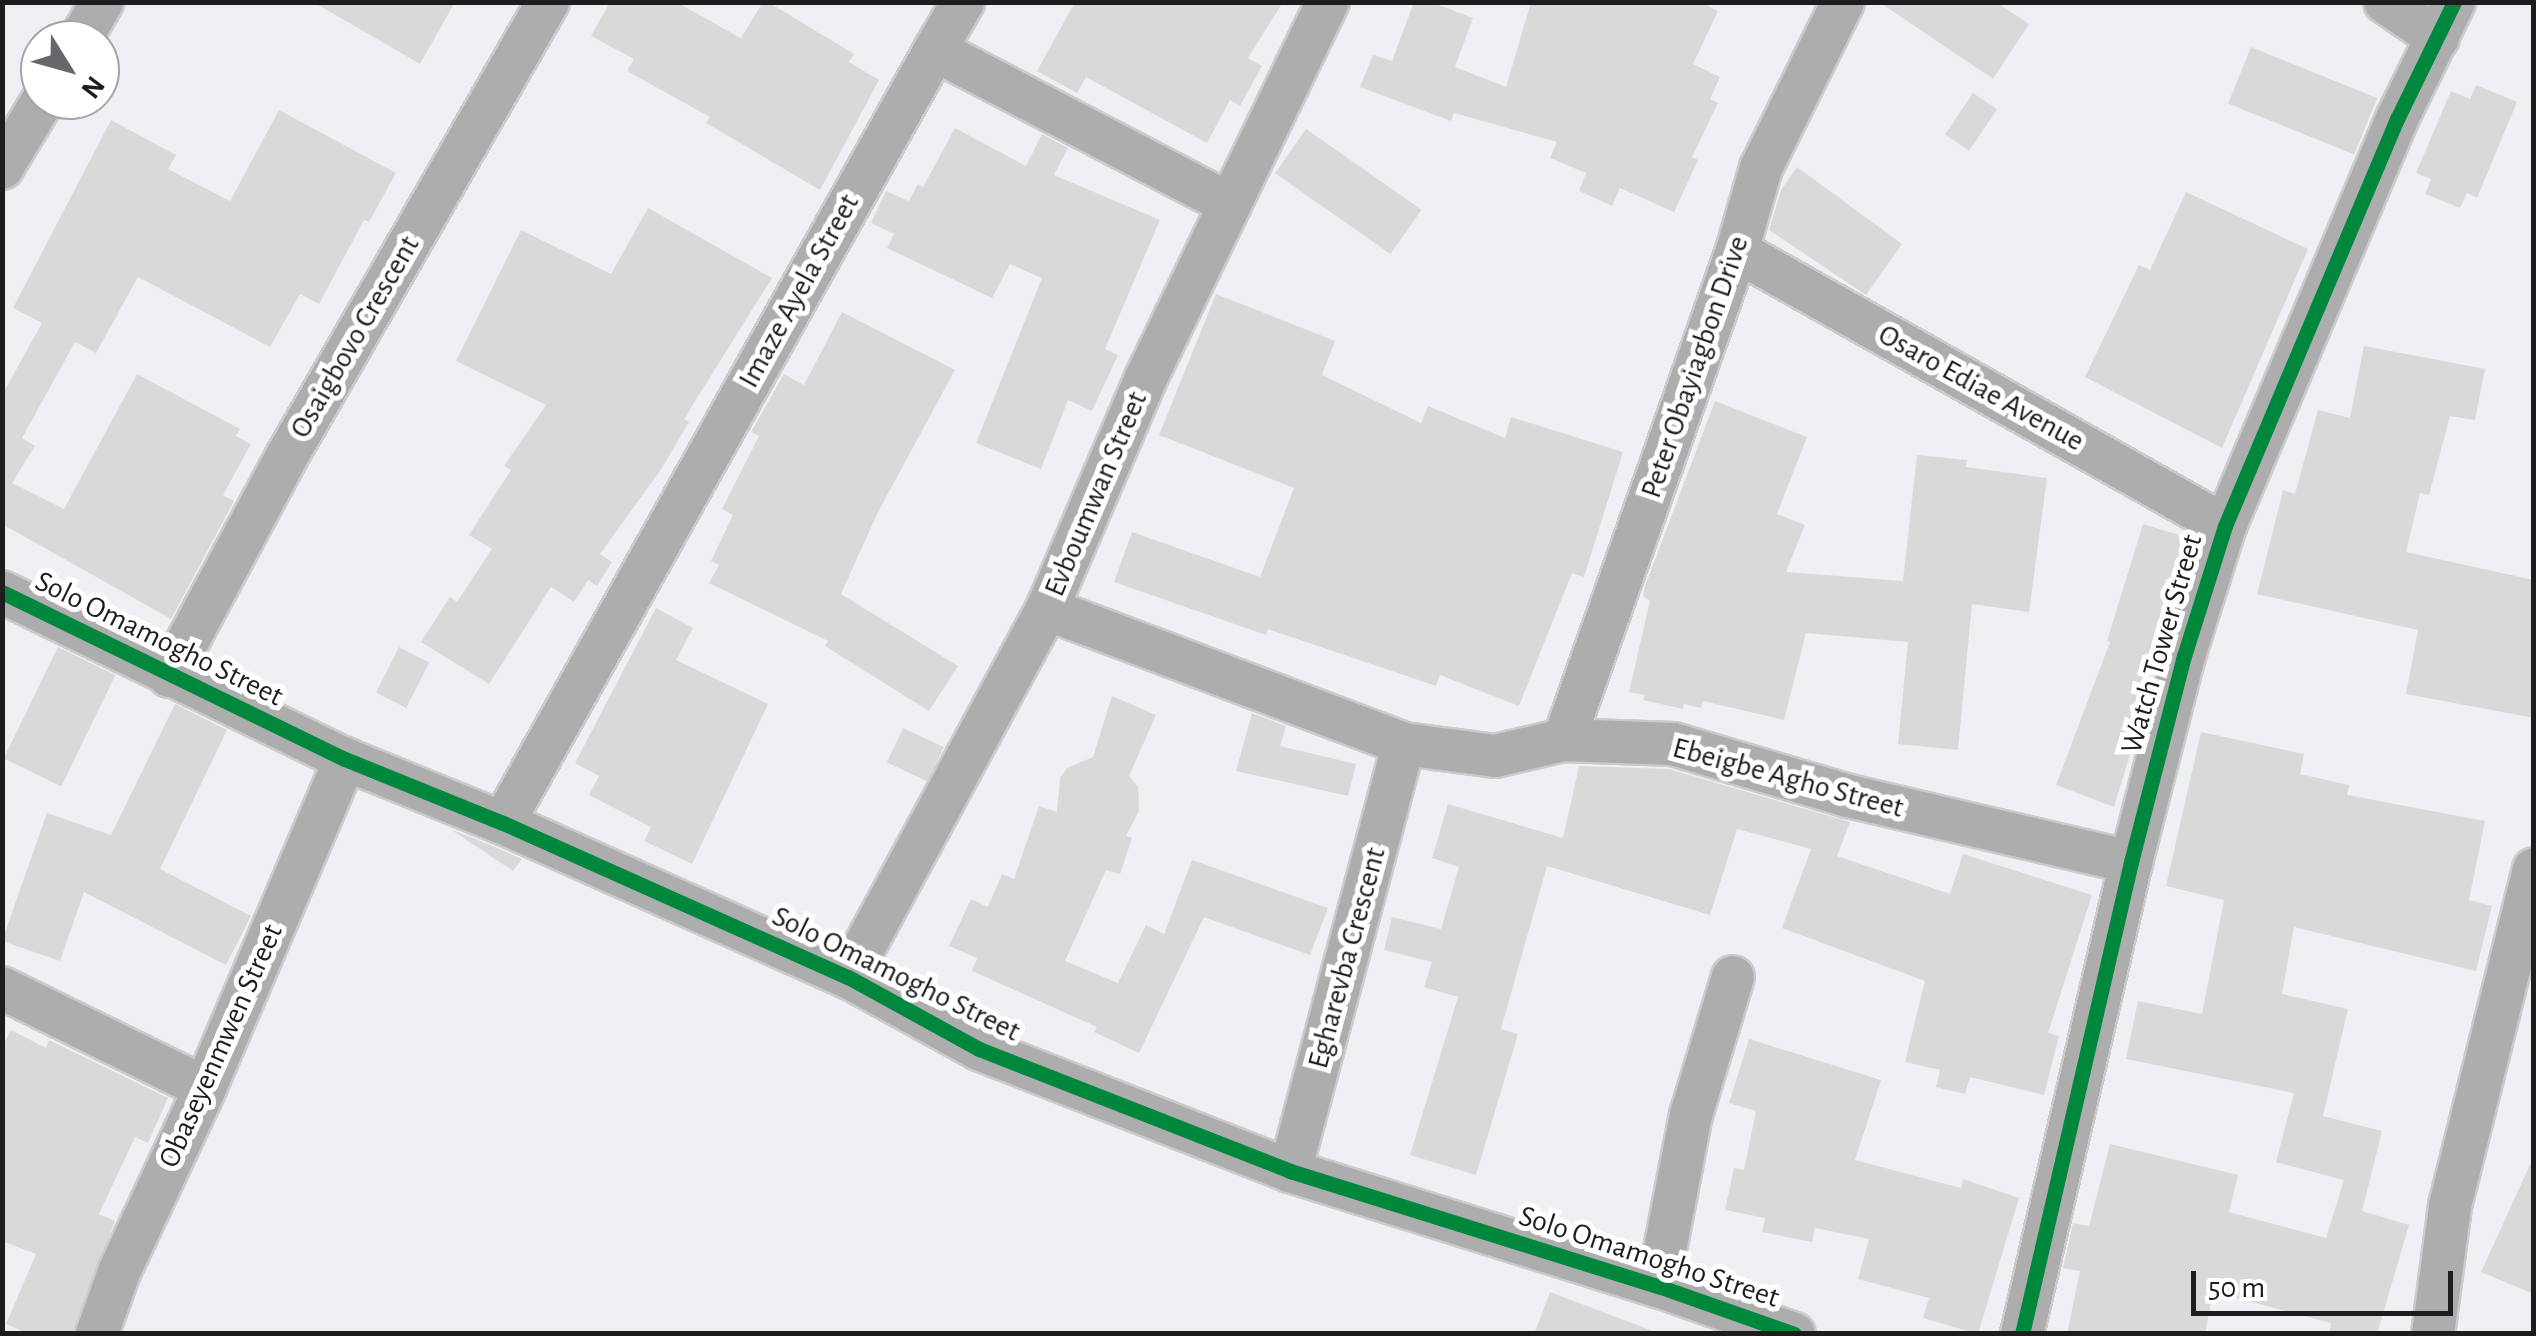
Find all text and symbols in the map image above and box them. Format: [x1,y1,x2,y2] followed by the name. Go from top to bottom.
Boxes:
[20,20,120,120] north arrow
[75,71,109,103] text: N
[731,188,867,394] street label: Imaze Ayela Street
[283,229,427,445] street label: Osaigbovo Crescent
[1633,231,1757,503] street label: Peter Obayiagbon Drive
[1872,317,2090,459] street label: Osaro Ediae Avenue
[1037,386,1155,602] street label: Evboumwan Street
[2114,530,2210,758] street label: Watch Tower Street
[29,563,289,715] street label: Solo Omamogho Street
[1669,730,1907,826] street label: Ebeigbe Agho Street
[1300,844,1394,1072] street label: Egharevba Crescent
[766,898,1026,1050] street label: Solo Omamogho Street
[151,919,291,1173] street label: Obaseyenmwen Street
[1514,1198,1784,1316] street label: Solo Omamogho Street
[2196,1251,2458,1313] scale bar
[2208,1273,2265,1303] text: 50 m

